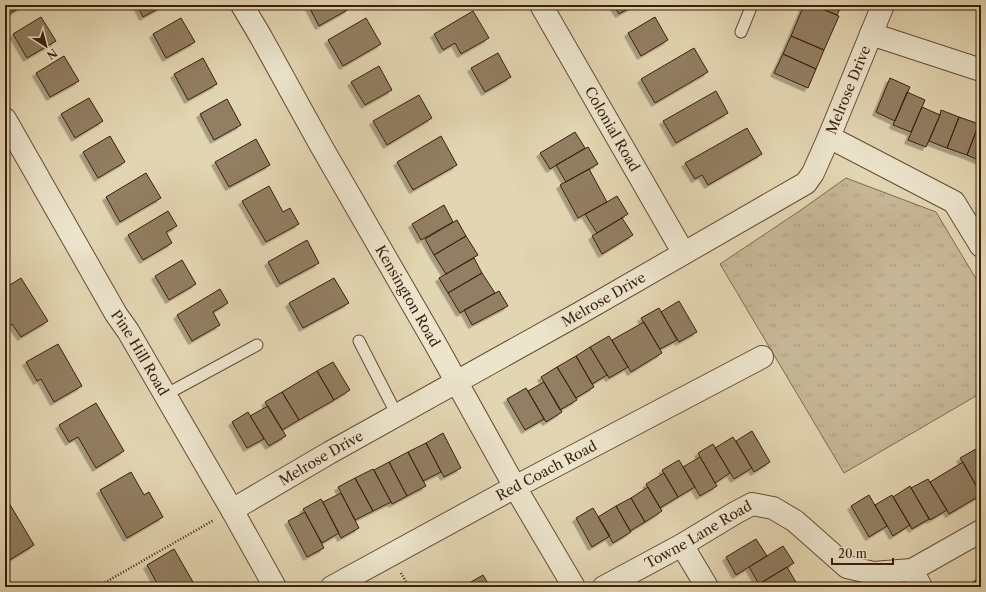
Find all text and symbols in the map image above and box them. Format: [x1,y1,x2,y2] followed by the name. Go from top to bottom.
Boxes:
[26,26,66,66] north arrow
[822,43,874,137] street label: Melrose Drive
[44,46,60,63] text: N
[581,83,644,175] street label: Colonial Road
[371,242,444,351] street label: Kensington Road
[558,268,649,331] street label: Melrose Drive
[107,307,173,399] street label: Pine Hill Road
[276,427,366,489] street label: Melrose Drive
[493,436,600,505] street label: Red Coach Road
[642,496,755,572] street label: Towne Lane Road
[832,540,893,566] scale bar
[838,546,867,561] text: 20 m

